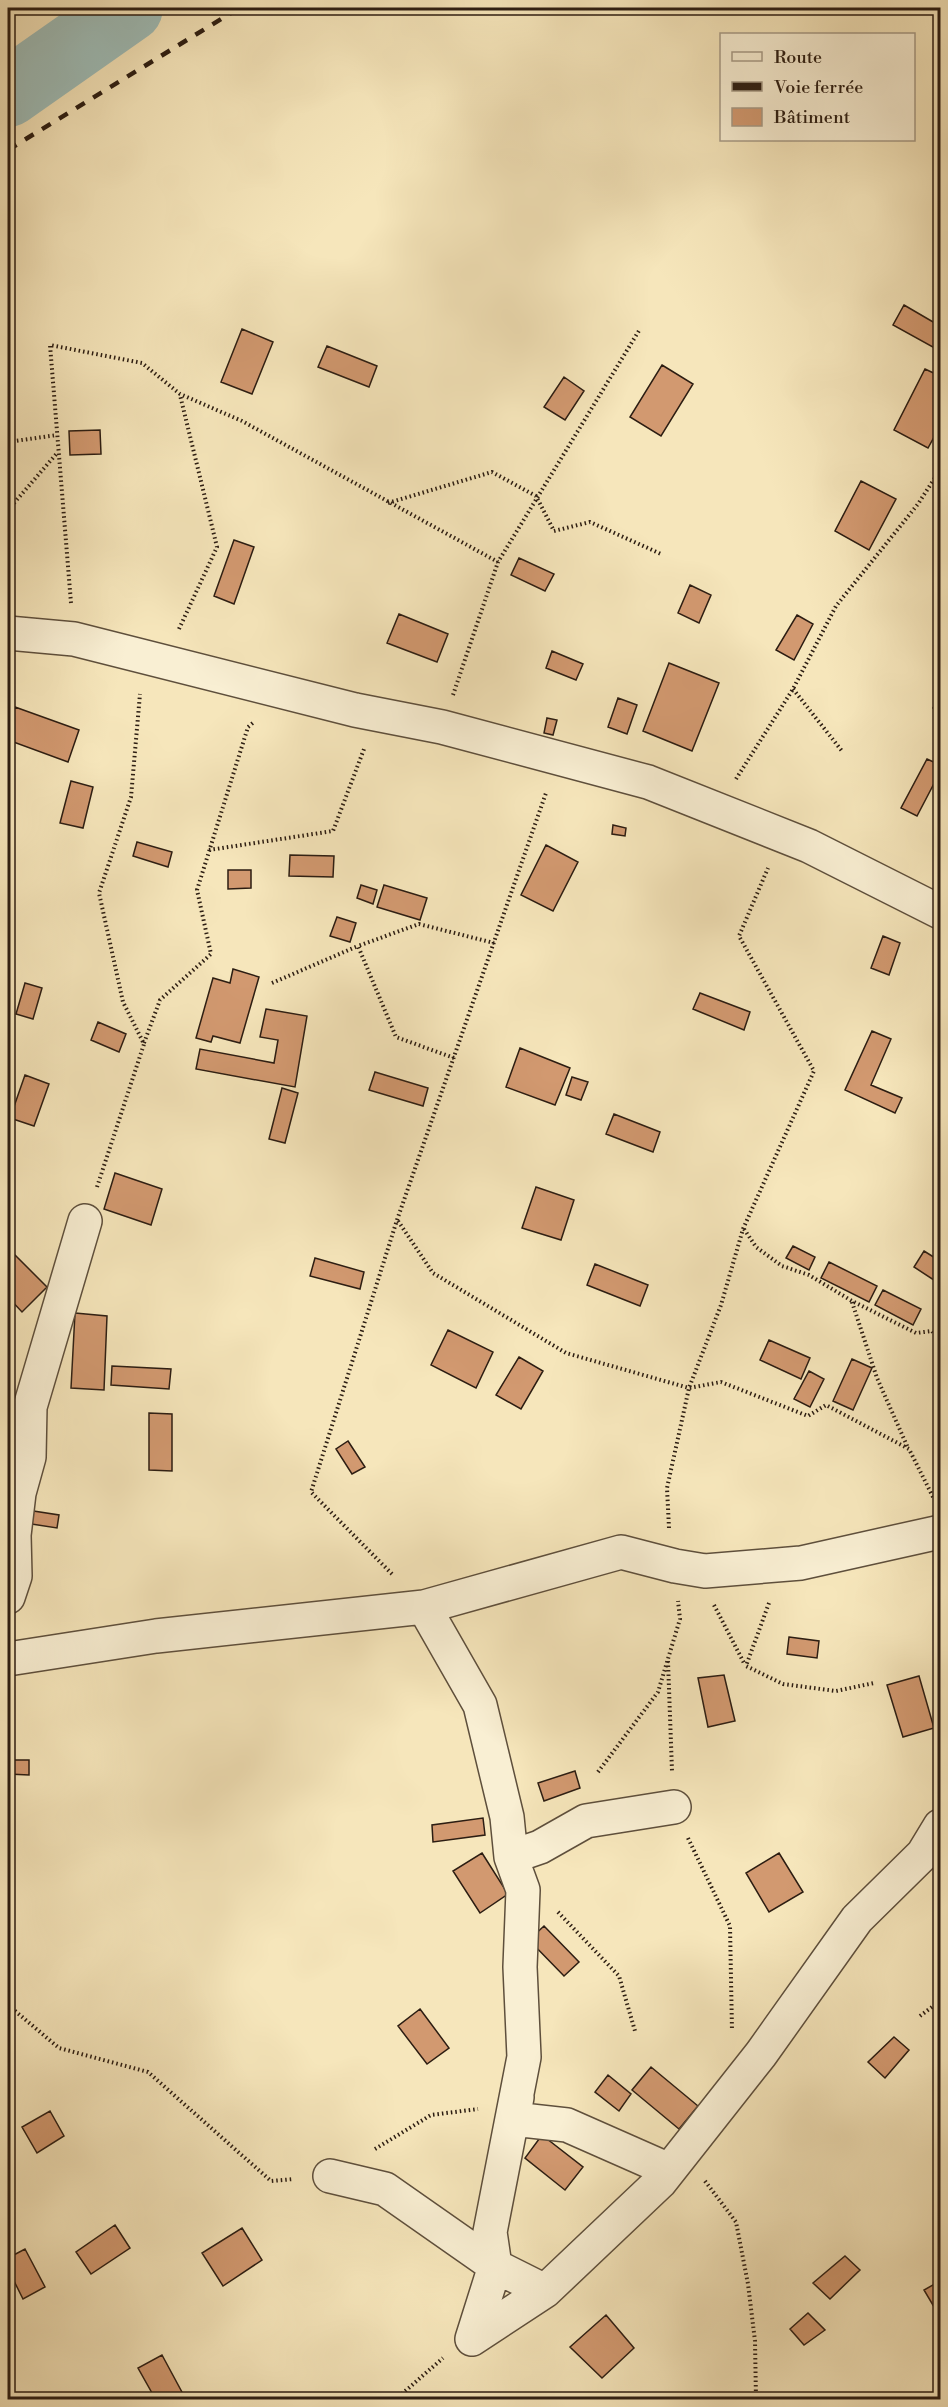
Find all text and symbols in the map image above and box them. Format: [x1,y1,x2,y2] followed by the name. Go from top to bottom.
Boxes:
[720,33,915,141] legend
[774,46,822,69] text: Route
[773,76,863,99] text: Voie ferrée
[773,106,851,129] text: Bâtiment

